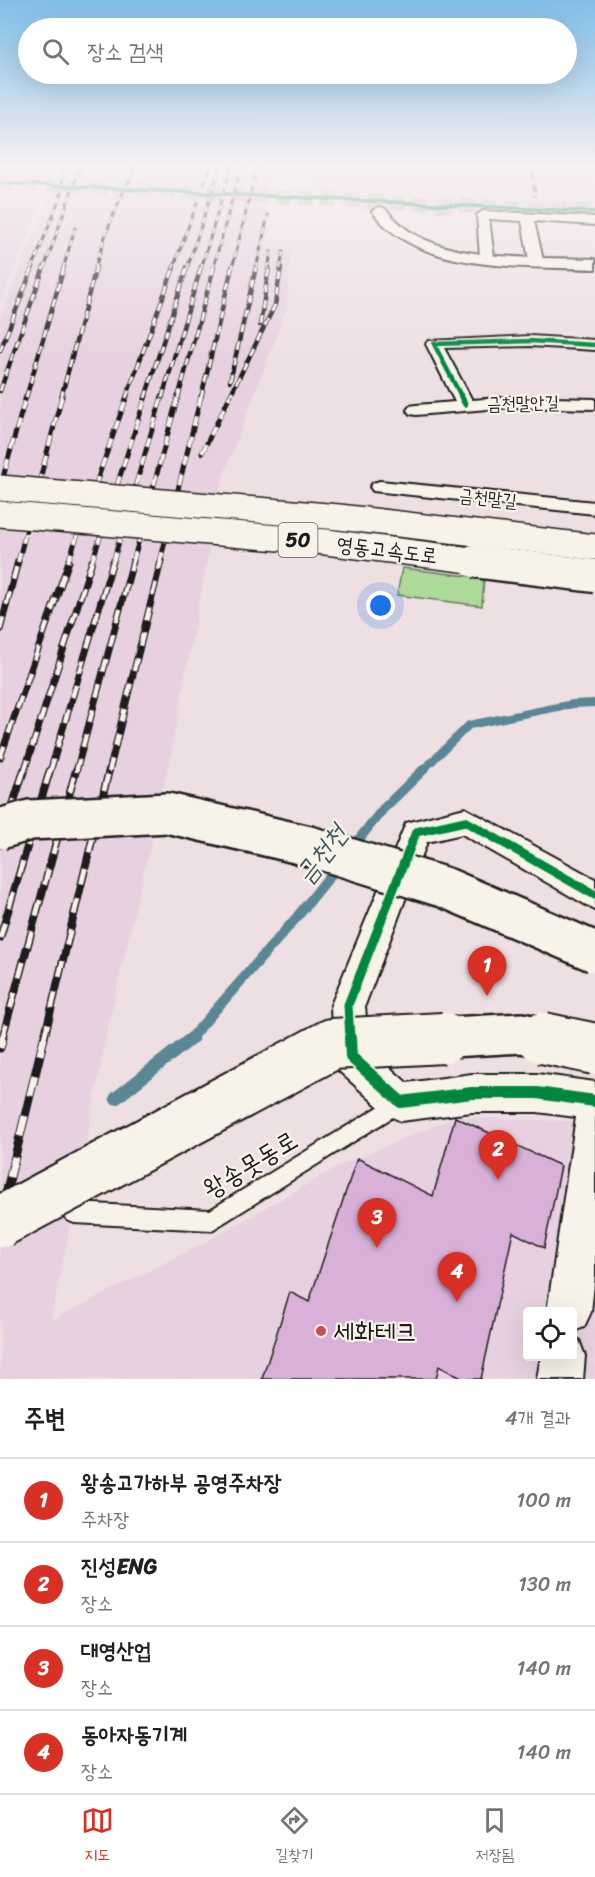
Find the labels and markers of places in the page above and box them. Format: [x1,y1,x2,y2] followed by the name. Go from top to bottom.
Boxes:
[468,946,506,996] pin: 1
[478,1130,518,1180] pin: 2
[358,1198,397,1248] pin: 3
[438,1252,476,1302] pin: 4
[333,1308,417,1354] place label: 세화테크
[314,1324,328,1338] marker: 세화테크

